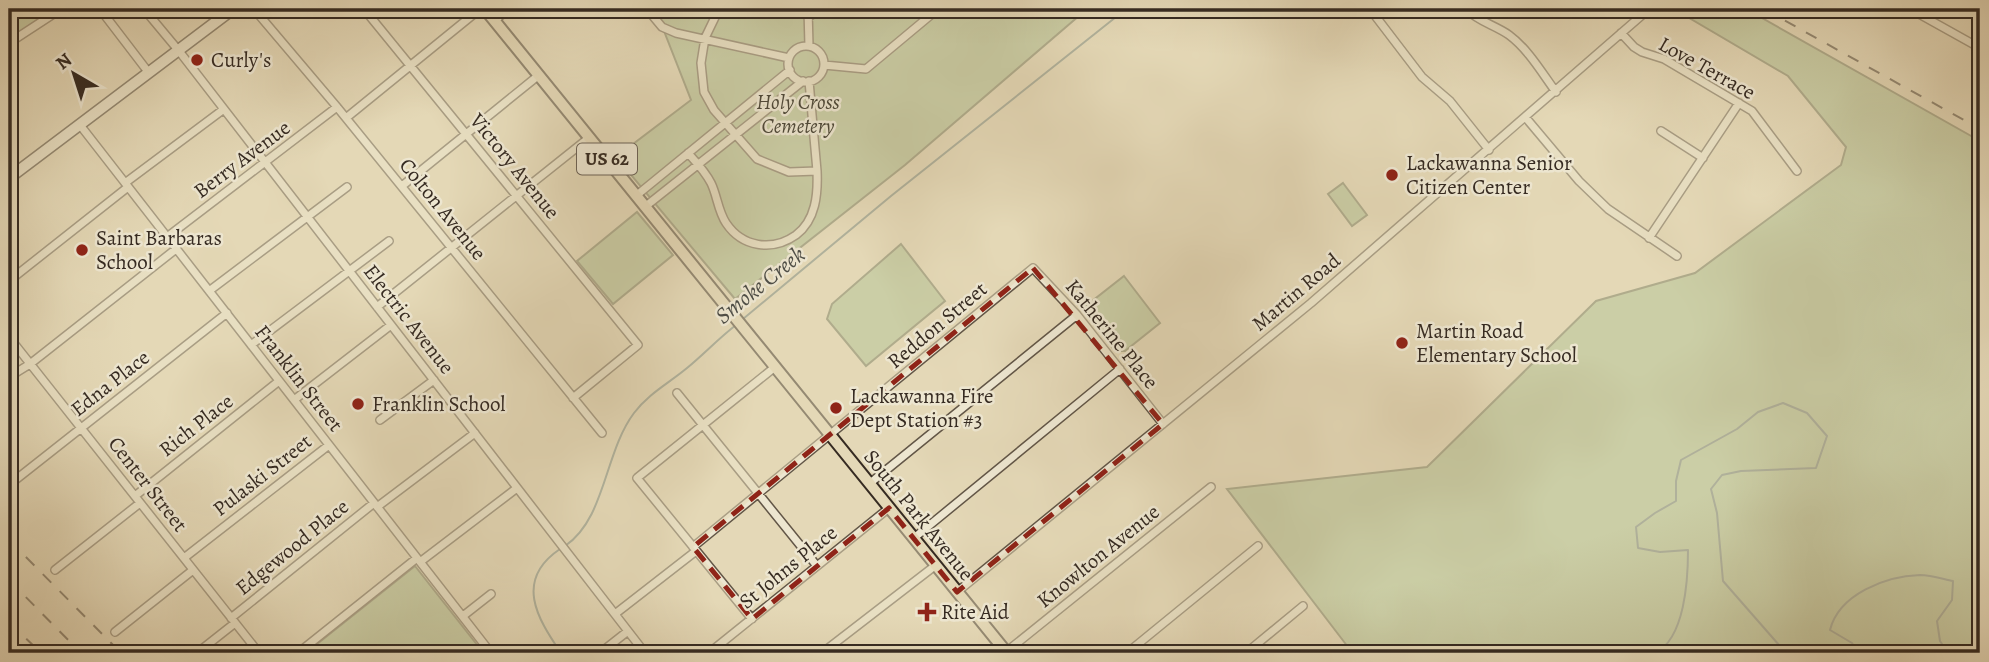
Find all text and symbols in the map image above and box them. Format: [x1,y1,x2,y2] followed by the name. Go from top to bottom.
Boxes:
[1654,30,1760,106] street label: Love Terrace
[38,38,108,108] north arrow
[211,46,271,74] place label: Curly's
[50,47,78,76] text: N
[189,52,205,68] marker: Curly's
[756,88,840,140] park label: Holy Cross Cemetery
[463,106,566,225] street label: Victory Avenue
[188,113,296,205] street label: Berry Avenue
[577,144,637,174] road number: US 62
[1406,149,1572,201] place label: Lackawanna Senior Citizen Center
[393,152,493,266] street label: Colton Avenue
[1384,167,1400,183] marker: Lackawanna Senior Citizen Center
[96,224,222,276] place label: Saint Barbaras School
[708,239,812,331] water label: Smoke Creek
[74,242,90,258] marker: Saint Barbaras School
[1246,246,1347,337] street label: Martin Road
[357,258,461,380] street label: Electric Avenue
[1059,273,1165,395] street label: Katherine Place
[881,275,993,375] street label: Reddon Street
[1416,317,1577,369] place label: Martin Road Elementary School
[248,319,350,437] street label: Franklin Street
[1394,335,1410,351] marker: Martin Road Elementary School
[65,343,155,423] street label: Edna Place
[850,382,993,434] place label: Lackawanna Fire Dept Station #3
[153,387,239,463] street label: Rich Place
[372,390,505,418] place label: Franklin School
[350,396,366,412] marker: Franklin School
[828,400,844,416] marker: Lackawanna Fire Dept Station #3
[207,427,317,522] street label: Pulaski Street
[102,431,194,538] street label: Center Street
[857,444,981,586] street label: South Park Avenue
[229,493,355,601] street label: Edgewood Place
[1031,498,1165,614] street label: Knowlton Avenue
[733,519,843,615] street label: St Johns Place
[941,598,1010,626] place label: Rite Aid
[919,604,935,620] marker: Rite Aid

